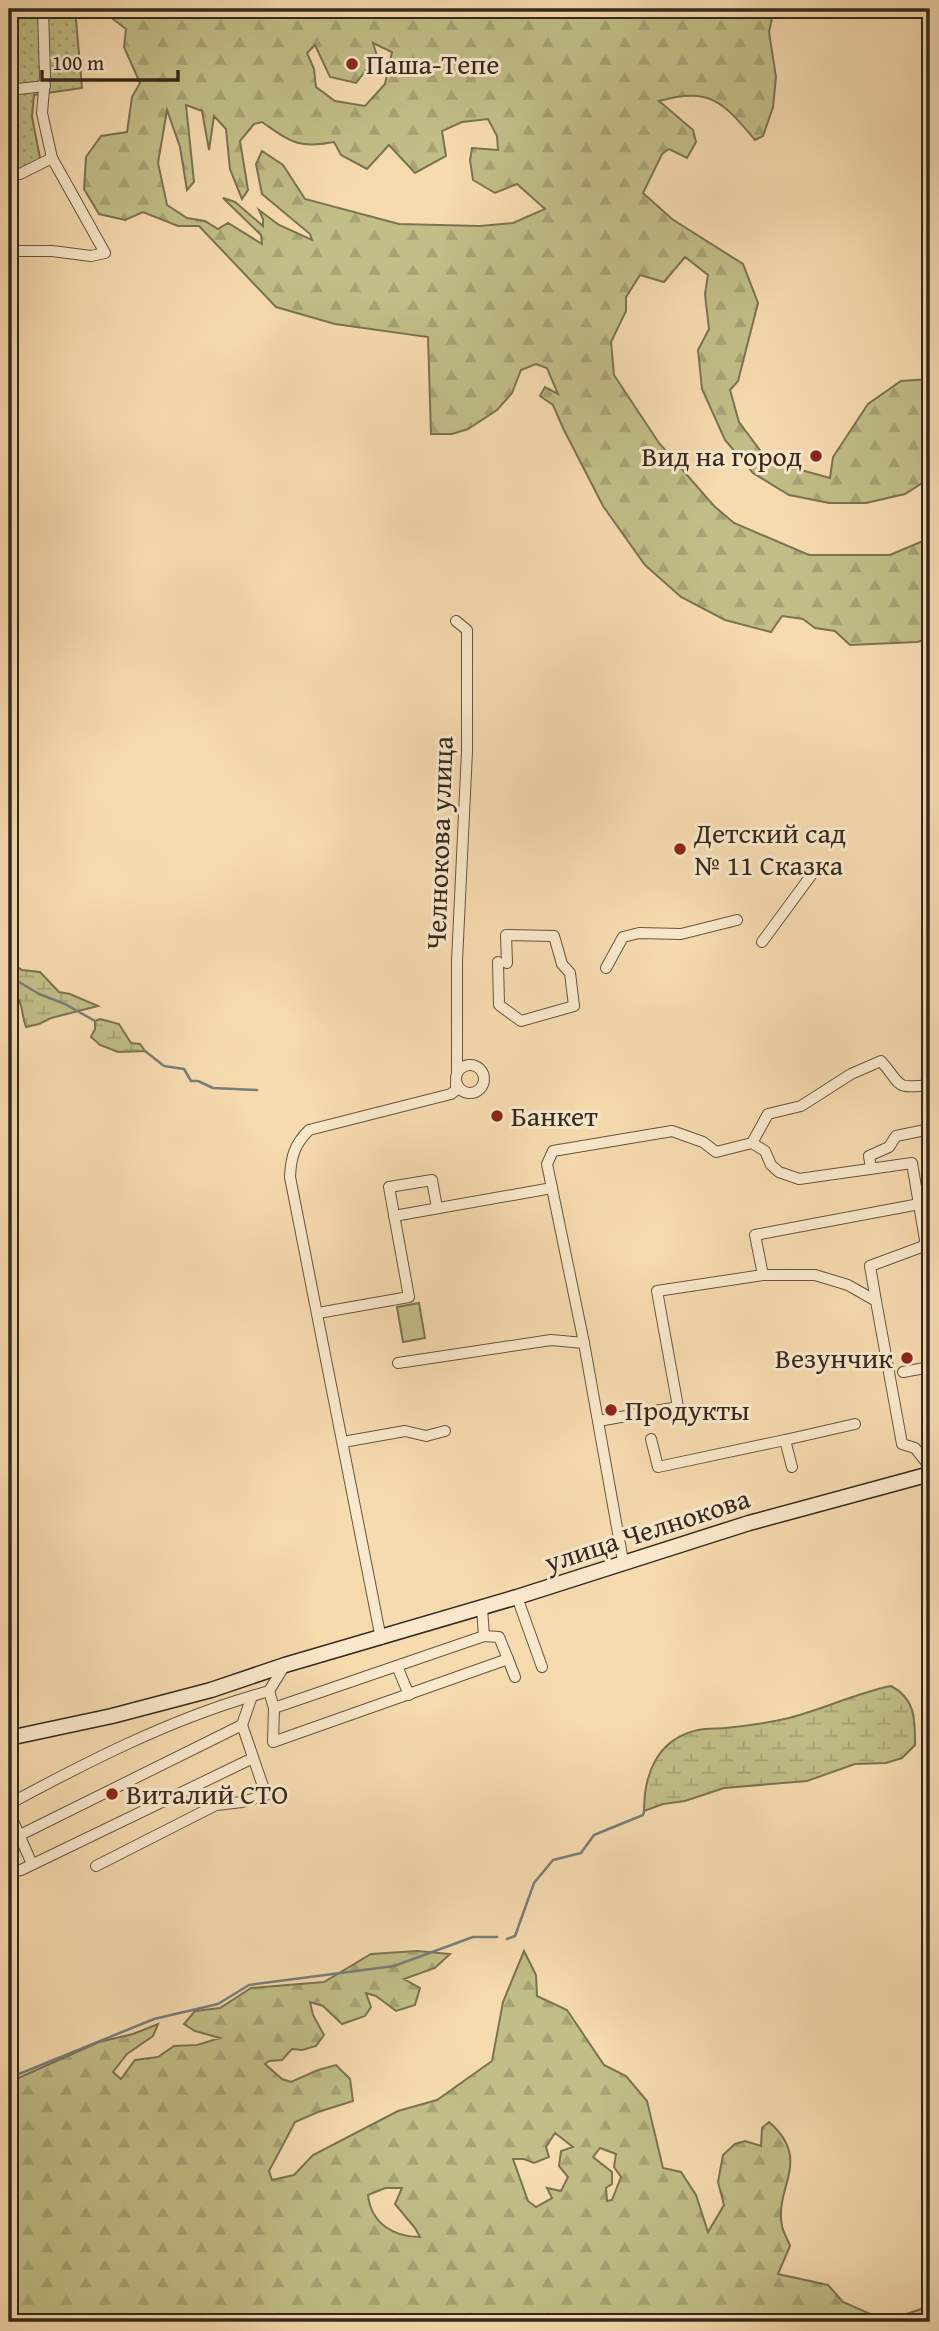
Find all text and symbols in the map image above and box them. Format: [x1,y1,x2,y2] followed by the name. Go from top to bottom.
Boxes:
[42,38,178,82] scale bar
[366,43,499,84] place label: Паша-Тепе
[52,47,104,78] text: 100 m
[344,56,360,72] marker: Паша-Тепе
[642,435,802,476] place label: Вид на город
[808,448,824,464] marker: Вид на город
[414,735,463,951] street label: Челнокова улица
[693,812,846,885] place label: Детский сад № 11 Сказка
[672,841,688,857] marker: Детский сад № 11 Сказка
[511,1095,598,1136] place label: Банкет
[489,1108,505,1124] marker: Банкет
[775,1337,893,1378] place label: Везунчик
[899,1350,915,1366] marker: Везунчик
[625,1389,750,1430] place label: Продукты
[603,1402,619,1418] marker: Продукты
[538,1477,756,1582] street label: улица Челнокова
[126,1773,288,1814] place label: Виталий СТО
[104,1786,120,1802] marker: Виталий СТО

